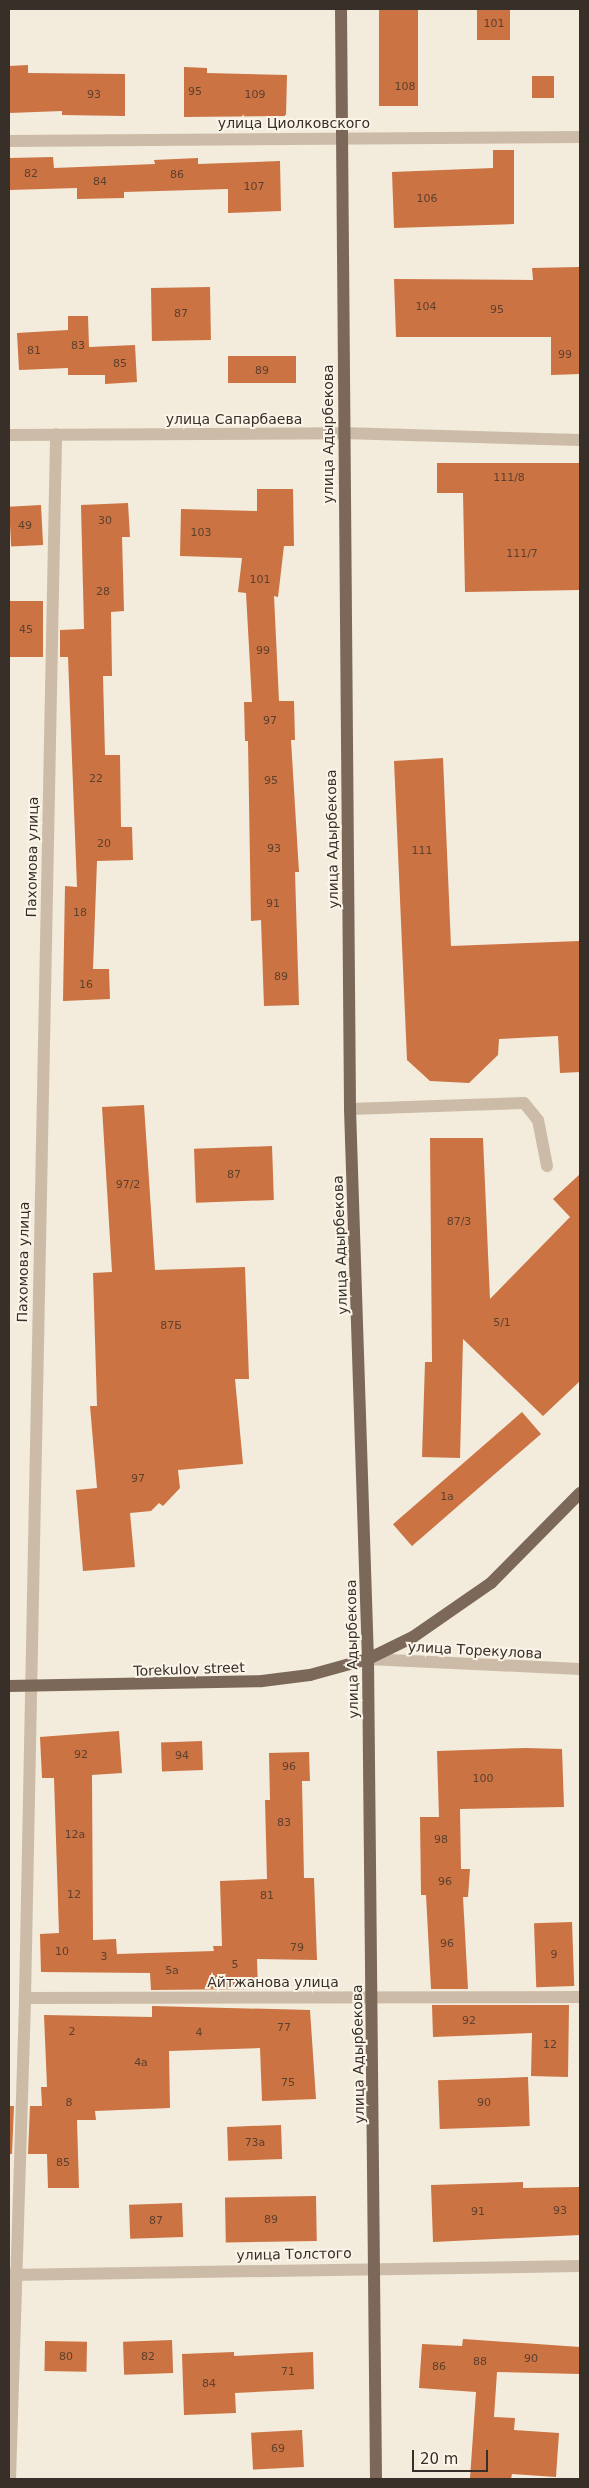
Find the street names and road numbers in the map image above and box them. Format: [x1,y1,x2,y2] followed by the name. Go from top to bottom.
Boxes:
[218,115,370,131] street label: улица Циолковского
[320,364,336,504] street label: улица Адырбекова
[166,411,302,427] street label: улица Сапарбаева
[322,769,342,909] street label: улица Адырбекова
[23,796,41,918] street label: Пахомова улица
[329,1175,351,1315] street label: улица Адырбекова
[14,1201,32,1323] street label: Пахомова улица
[342,1579,362,1719] street label: улица Адырбекова
[407,1638,543,1662] street label: улица Торекулова
[133,1659,245,1679] street label: Torekulov street
[207,1974,339,1990] street label: Айтжанова улица
[348,1984,368,2124] street label: улица Адырбекова
[236,2245,352,2263] street label: улица Толстого

